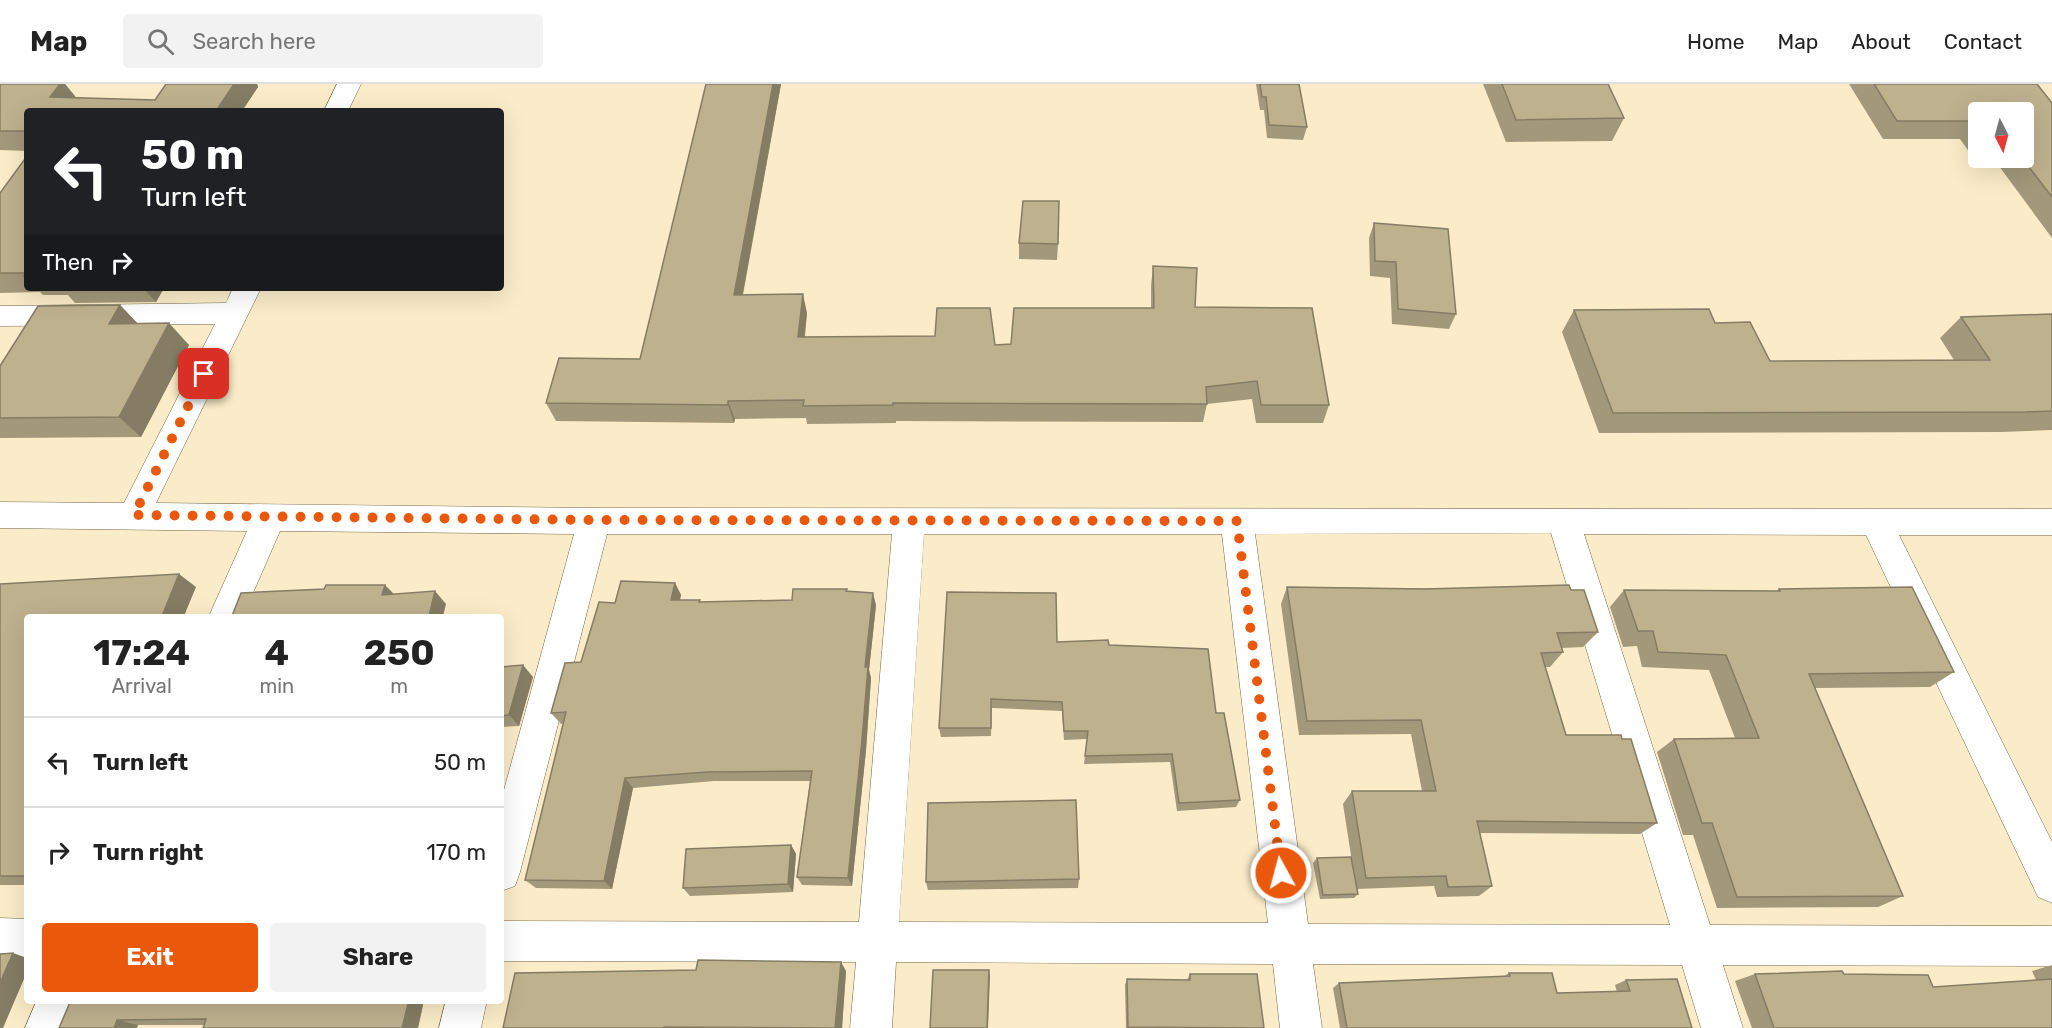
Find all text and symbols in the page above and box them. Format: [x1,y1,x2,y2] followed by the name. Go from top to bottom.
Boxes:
[123,14,543,68] search box
[30,25,87,58] text: Map
[144,25,177,58] icon: search
[192,28,316,55] text: Search here
[1687,29,1744,54] text: Home
[1777,29,1818,54] text: Map
[1851,29,1911,54] text: About
[1944,29,2022,54] text: Contact
[1968,102,2034,168] north arrow
[1968,102,2034,168] map controls
[141,130,244,180] text: 50 m
[42,132,120,210] icon: left
[141,181,246,213] text: Turn left
[105,246,138,279] icon: right
[42,249,93,276] text: Then
[178,348,229,399] pin
[187,357,220,390] icon: arrive
[93,631,190,674] text: 17:24
[265,631,289,674] text: 4
[364,631,435,674] text: 250
[112,674,172,698] text: Arrival
[259,674,294,698] text: min
[390,674,408,698] text: m
[42,746,75,779] icon: left
[93,749,188,776] text: Turn left
[434,749,486,776] text: 50 m
[42,836,75,869] icon: right
[93,839,203,866] text: Turn right
[426,839,486,866] text: 170 m
[1249,841,1313,905] position arrow
[42,923,258,992] button: Exit
[270,923,486,992] button: Share

